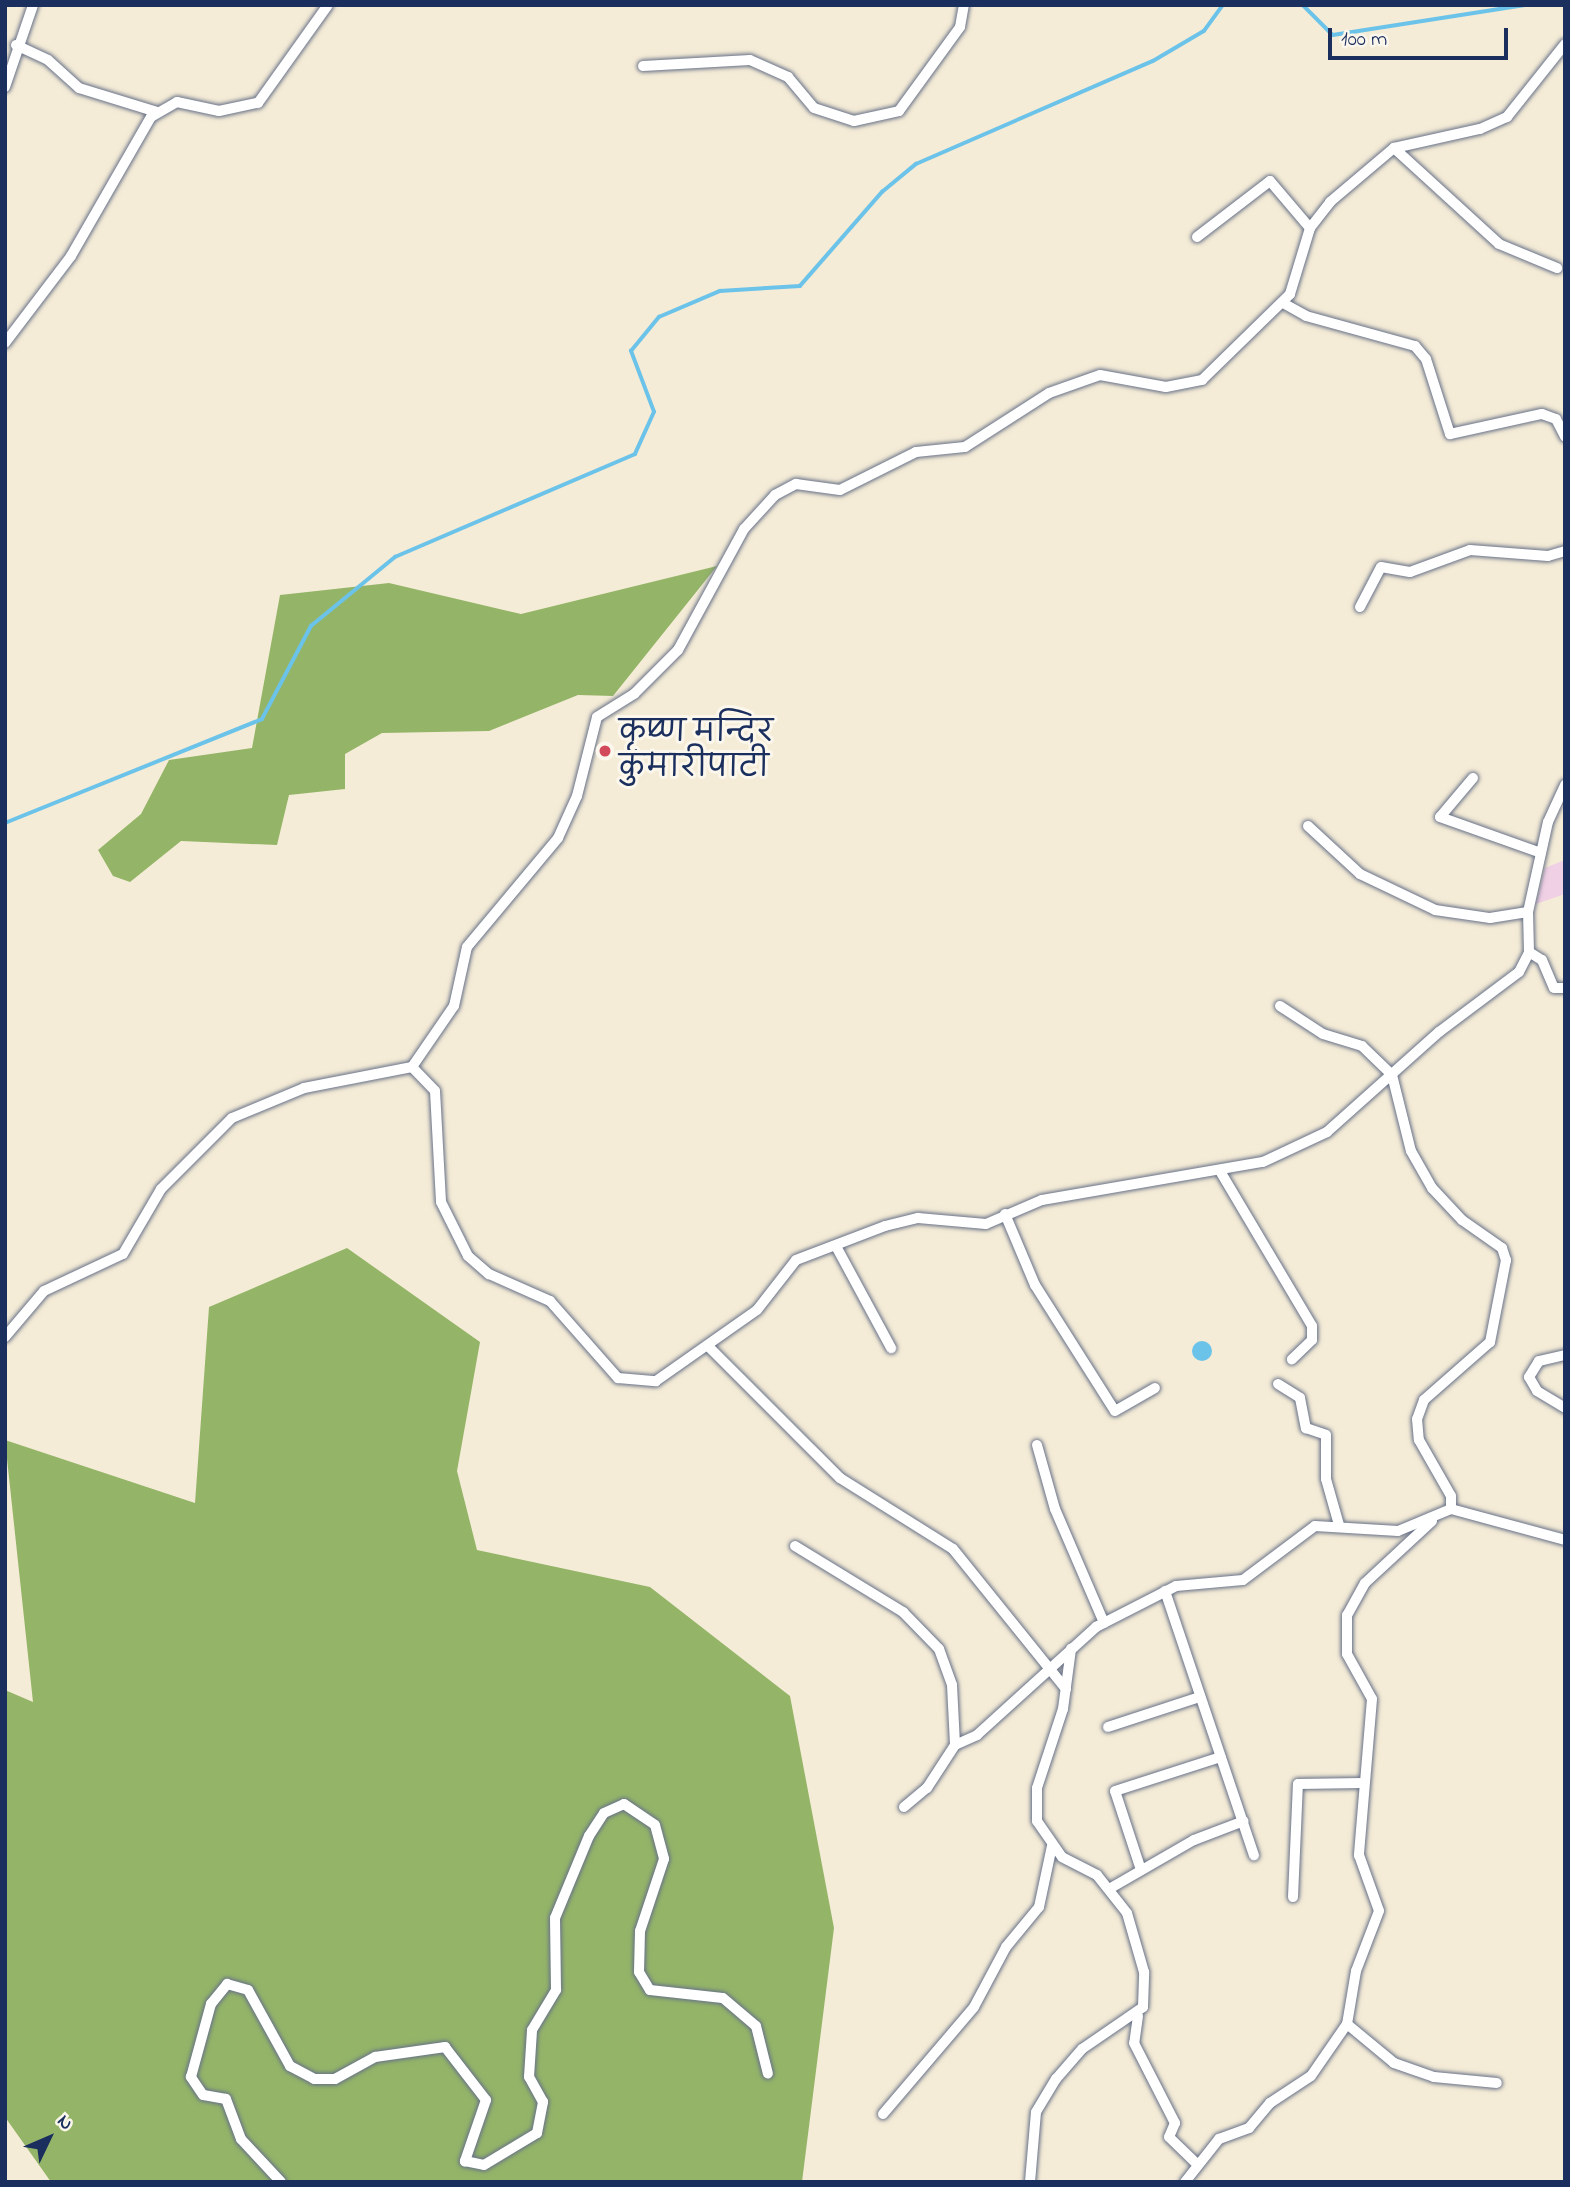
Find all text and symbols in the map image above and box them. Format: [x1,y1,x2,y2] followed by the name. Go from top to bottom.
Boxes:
[1332,14,1512,58] scale bar
[1341,25,1387,55] text: 100 m
[619,716,773,786] place label: कृष्ण मन्दिर कुमारीपाटी
[597,743,613,759] marker: कृष्ण मन्दिर कुमारीपाटी
[14,2103,84,2173] north arrow
[50,2109,79,2137] text: N

